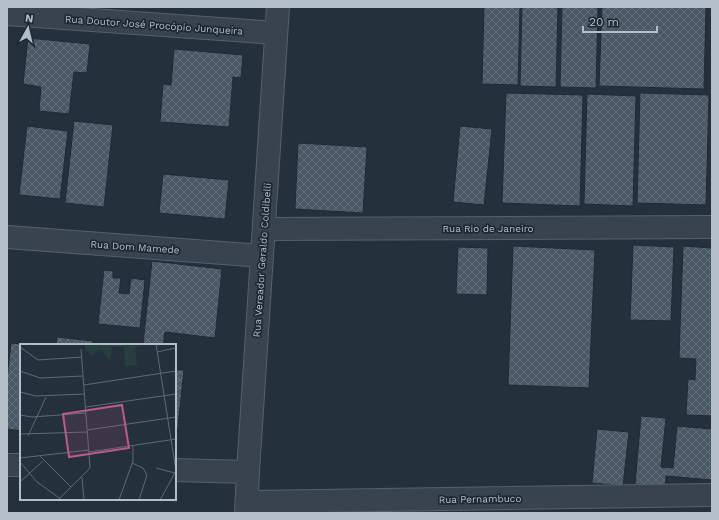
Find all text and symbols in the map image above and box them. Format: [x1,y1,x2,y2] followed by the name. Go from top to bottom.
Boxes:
[8,8,48,48] north arrow
[583,8,657,34] scale bar
[24,12,34,26] text: N
[65,13,244,37] street label: Rua Doutor José Procópio Junqueira
[589,15,619,29] text: 20 m
[251,182,273,338] street label: Rua Vereador Geraldo Coldibelli
[442,223,534,234] street label: Rua Rio de Janeiro
[90,238,180,256] street label: Rua Dom Mamede
[20,344,176,500] inset map
[438,493,522,505] street label: Rua Pernambuco

